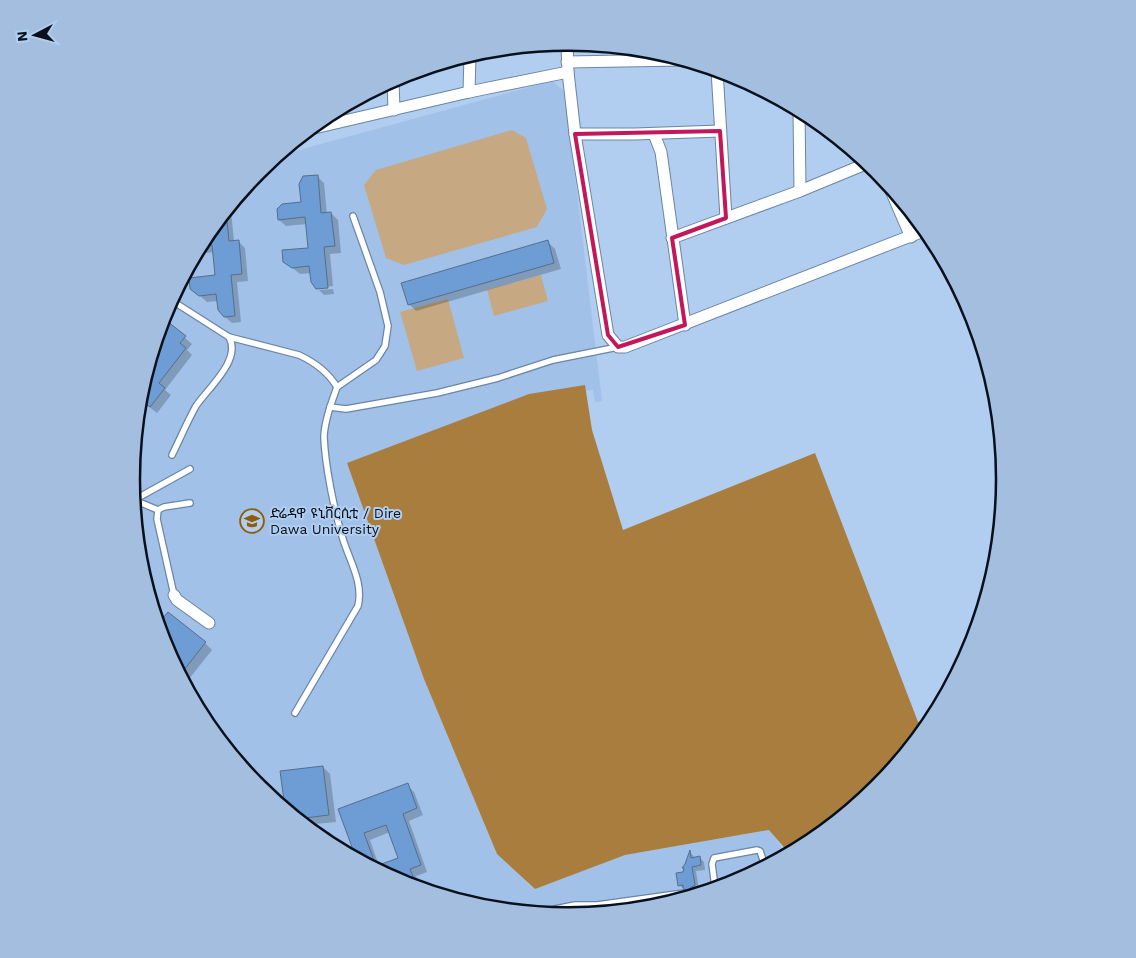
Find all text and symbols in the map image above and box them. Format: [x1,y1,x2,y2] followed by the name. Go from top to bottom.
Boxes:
[10,10,60,60] north arrow
[14,30,31,42] text: N
[270,505,401,537] place label: ድሬዳዋ ዩኒቨርሲቲ / Dire Dawa University
[239,508,265,534] school or university icon: ድሬዳዋ ዩኒቨርሲቲ / Dire Dawa University

